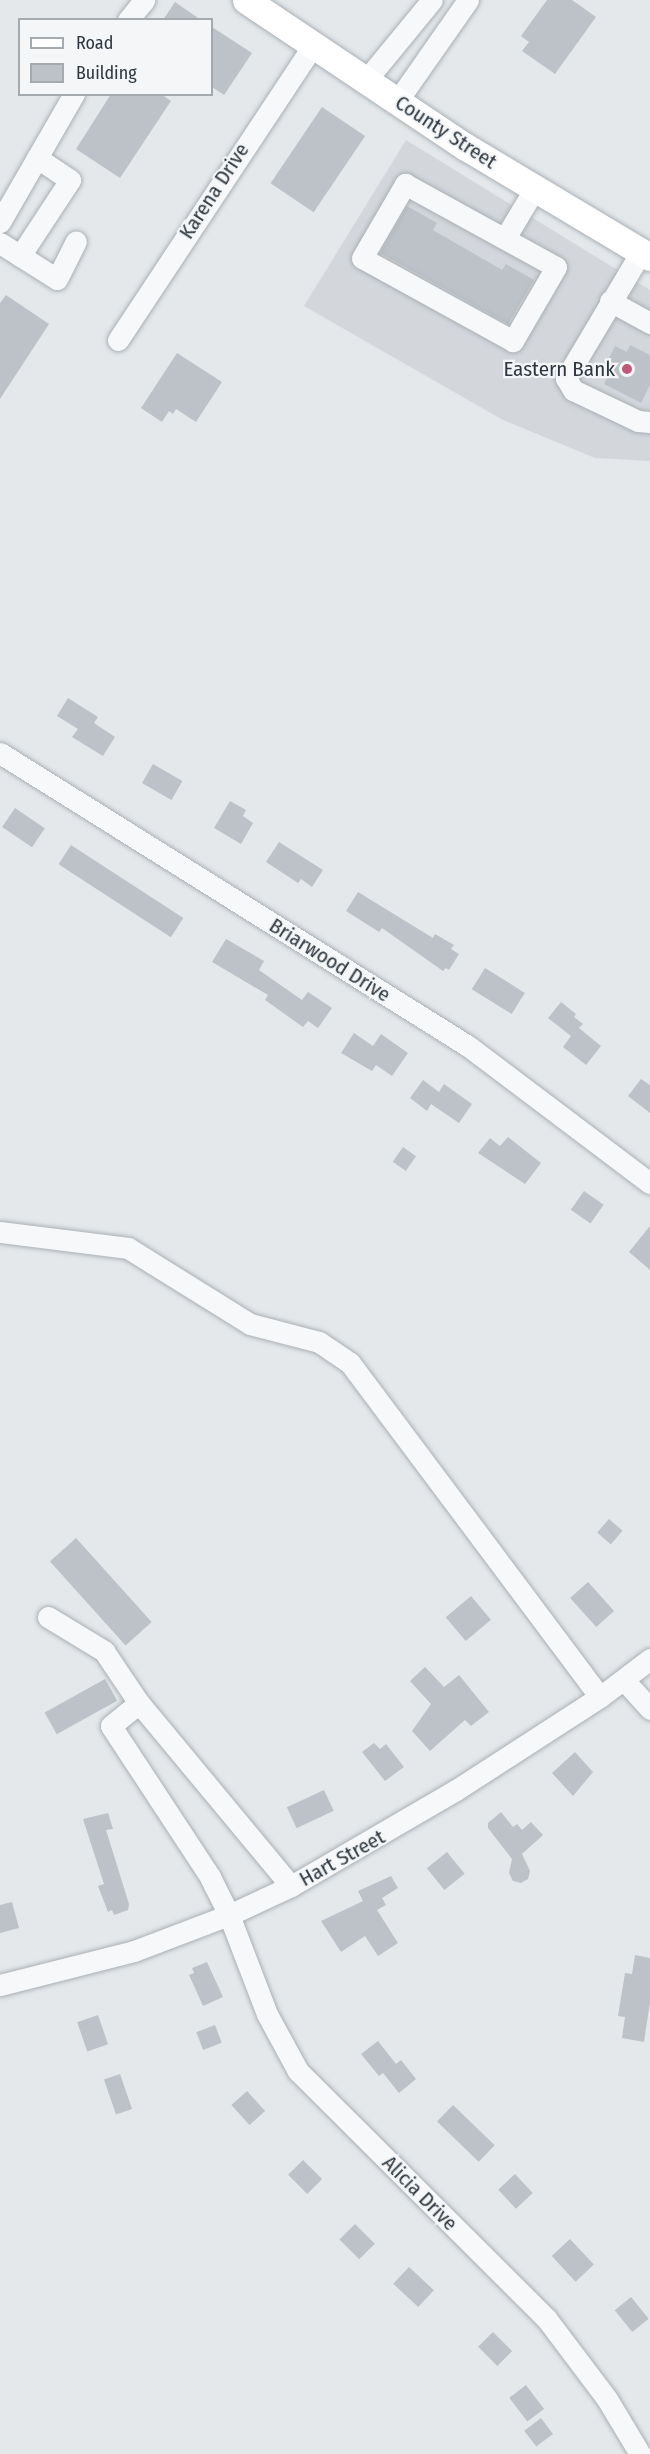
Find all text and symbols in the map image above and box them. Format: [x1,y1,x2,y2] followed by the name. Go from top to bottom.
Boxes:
[18,18,213,96] legend
[76,32,113,54] text: Road
[76,62,137,84] text: Building
[390,90,502,174] street label: County Street
[174,138,254,244] street label: Karena Drive
[503,356,615,382] place label: Eastern Bank
[620,362,634,376] marker: Eastern Bank
[265,913,395,1007] street label: Briarwood Drive
[295,1824,389,1892] street label: Hart Street
[377,2150,463,2236] street label: Alicia Drive

